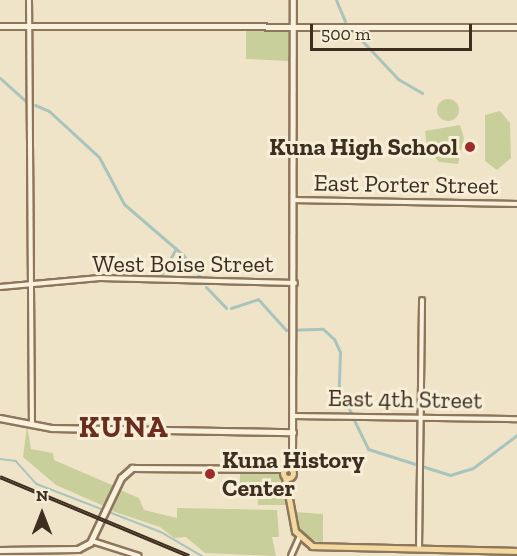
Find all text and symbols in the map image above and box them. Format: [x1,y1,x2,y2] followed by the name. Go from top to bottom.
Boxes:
[313,12,475,50] scale bar
[321,23,371,45] text: 500 m
[269,133,458,161] place label: Kuna High School
[463,140,477,154] marker: Kuna High School
[313,168,499,200] street label: East Porter Street
[92,250,274,278] street label: West Boise Street
[327,383,483,415] street label: East 4th Street
[79,409,169,445] district label: KUNA
[222,446,364,502] place label: Kuna History Center
[203,467,217,481] marker: Kuna History Center
[12,484,72,544] north arrow
[36,486,48,505] text: N

